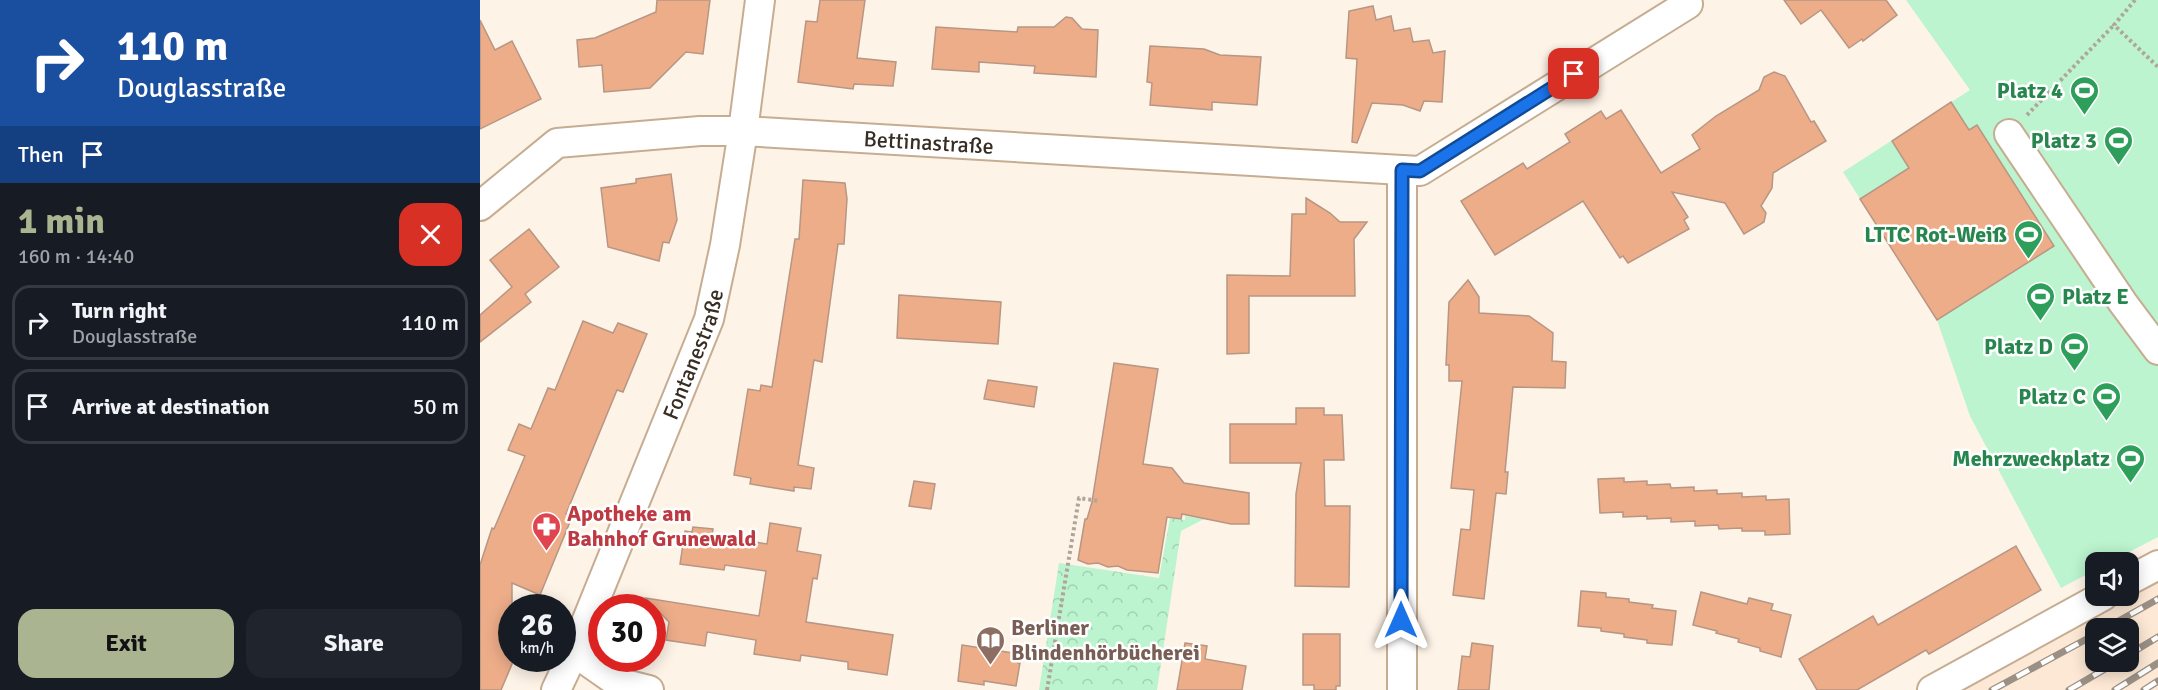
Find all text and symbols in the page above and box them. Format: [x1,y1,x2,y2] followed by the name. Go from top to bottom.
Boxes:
[117,21,228,72] text: 110 m
[18,24,96,102] icon: right
[1548,48,1599,99] pin
[1557,57,1590,90] icon: arrive
[117,72,286,105] text: Douglasstraße
[2068,74,2100,116] sports icon: Platz 4
[1997,77,2063,104] place label: Platz 4
[2102,124,2134,166] sports icon: Platz 3
[863,125,994,160] street label: Bettinastraße
[2031,127,2097,154] place label: Platz 3
[76,138,109,171] icon: arrive
[18,141,64,168] text: Then
[18,199,105,244] text: 1 min
[399,203,462,266] button: close
[2012,218,2044,260] sports icon: LTTC Rot-Weiß
[1864,221,2007,248] place label: LTTC Rot-Weiß
[18,244,134,269] text: 160 m · 14:40
[2025,280,2057,322] sports icon: Platz E
[2062,283,2129,310] place label: Platz E
[657,287,729,424] street label: Fontanestraße
[72,297,167,324] text: Turn right
[21,306,54,339] icon: right
[401,309,459,336] text: 110 m
[72,324,197,349] text: Douglasstraße
[2058,330,2090,372] sports icon: Platz D
[1984,333,2053,360] place label: Platz D
[2091,380,2123,422] sports icon: Platz C
[2018,383,2086,410] place label: Platz C
[21,390,54,423] icon: arrive
[72,393,269,420] text: Arrive at destination
[413,393,459,420] text: 50 m
[2115,442,2147,484] sports icon: Mehrzweckplatz
[1952,445,2110,472] place label: Mehrzweckplatz
[567,500,757,552] place label: Apotheke am Bahnhof Grunewald
[530,510,562,552] pharmacy icon: Apotheke am Bahnhof Grunewald
[2085,552,2139,672] map controls
[2085,552,2139,606] button: sound
[1369,588,1433,652] position arrow
[588,594,666,672] speed limit sign: 30
[521,607,553,644] text: 26
[18,609,234,678] button: Exit
[246,609,462,678] button: Share
[1011,614,1200,666] place label: Berliner Blindenhörbücherei
[2085,618,2139,672] button: layers
[974,624,1006,666] library icon: Berliner Blindenhörbücherei
[520,639,554,657] text: km/h

